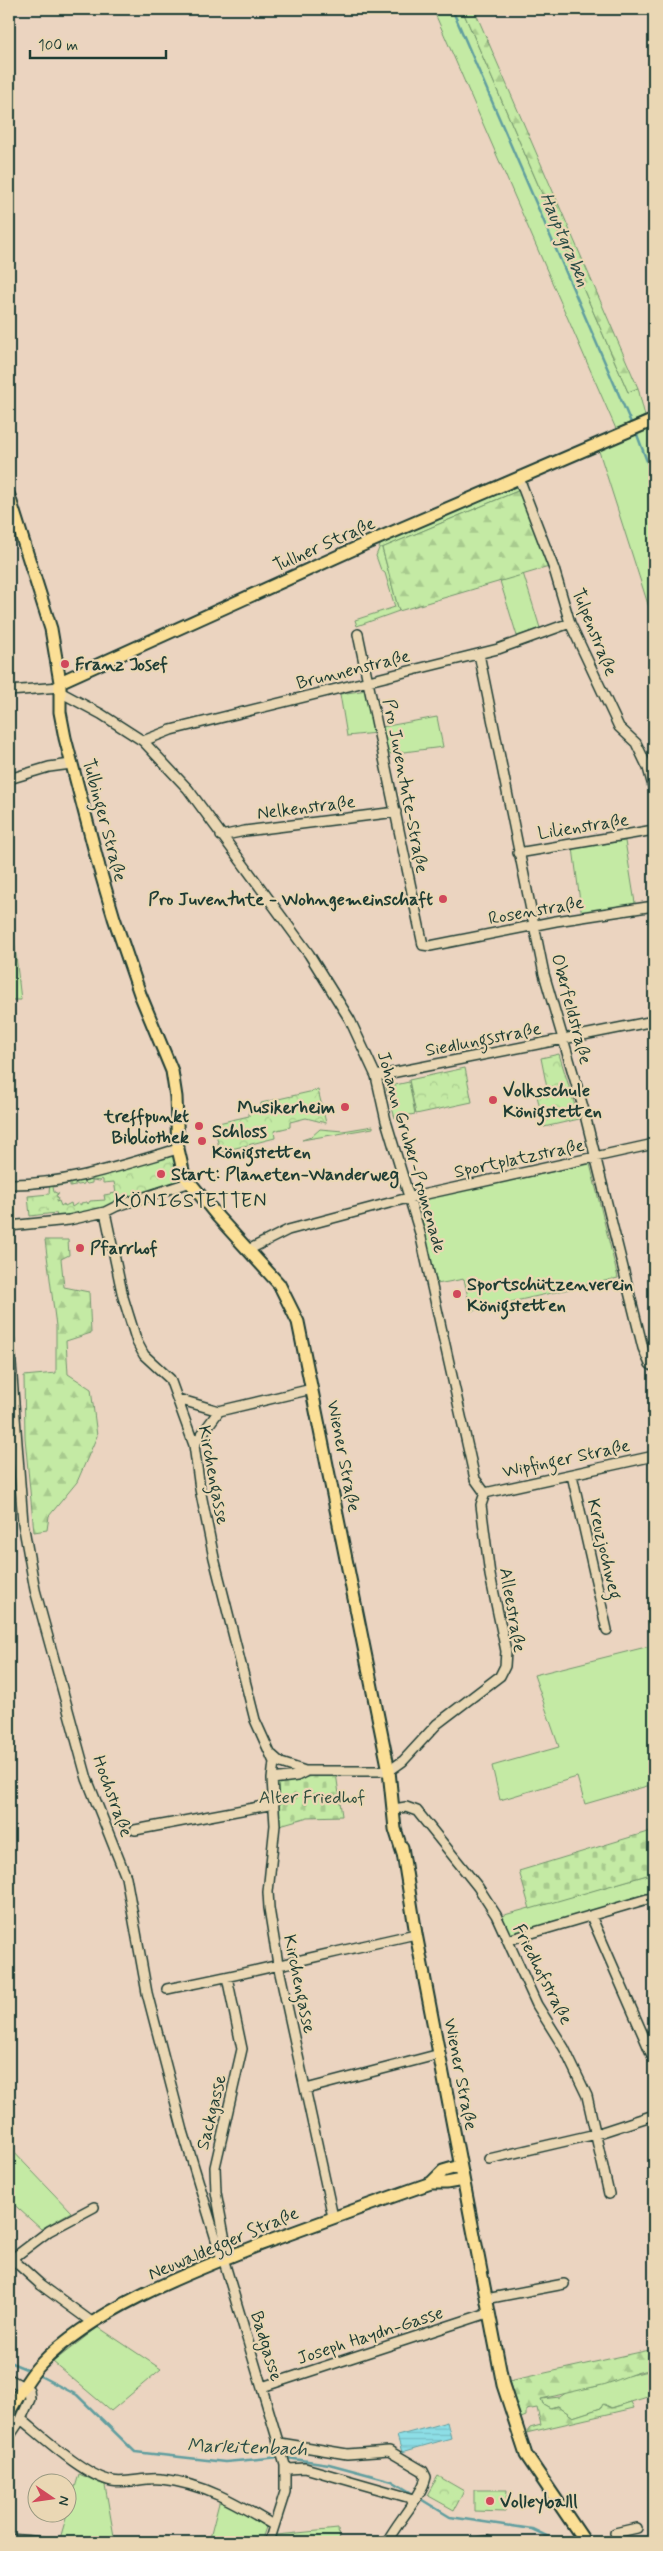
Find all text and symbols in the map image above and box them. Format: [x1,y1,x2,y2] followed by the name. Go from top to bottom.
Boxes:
[30,28,166,60] scale bar
[38,36,78,56] text: 100 m
[534,189,596,290] water label: Hauptgraben
[270,512,379,578] street label: Tullner Straße
[566,585,623,680] street label: Tulpenstraße
[294,644,413,696] street label: Brunnenstraße
[75,653,168,677] place label: Franz Josef
[59,658,71,670] marker: Franz Josef
[376,697,434,875] street label: Pro Juventute-Straße
[74,756,132,885] street label: Tulbinger Straße
[256,790,357,826] street label: Nelkenstraße
[536,808,630,846] street label: Lilienstraße
[148,888,433,912] place label: Pro Juventute - Wohngemeinschaft
[487,891,586,931] street label: Rosenstraße
[437,893,449,905] marker: Pro Juventute - Wohngemeinschaft
[545,951,597,1067] street label: Oberfeldstraße
[423,1017,544,1065] street label: Siedlungsstraße
[371,1049,451,1256] street label: Johann Gruber-Promenade
[503,1079,602,1126] place label: Volksschule Königstetten
[487,1094,499,1106] marker: Volksschule Königstetten
[237,1096,335,1120] place label: Musikerheim
[339,1101,351,1113] marker: Musikerheim
[103,1105,189,1150] place label: treffpunkt Bibliothek
[193,1120,205,1132] marker: treffpunkt Bibliothek
[212,1120,311,1167] place label: Schloss Königstetten
[452,1133,587,1184] street label: Sportplatzstraße
[196,1135,208,1147] marker: Schloss Königstetten
[171,1163,399,1189] place label: Start: Planeten-Wanderweg
[155,1168,167,1180] marker: Start: Planeten-Wanderweg
[115,1188,267,1215] district label: KÖNIGSTETTEN
[90,1237,158,1261] place label: Pfarrhof
[74,1242,86,1254] marker: Pfarrhof
[467,1273,633,1320] place label: Sportschützenverein Königstetten
[451,1288,463,1300] marker: Sportschützenverein Königstetten
[320,1398,366,1514] street label: Wiener Straße
[190,1424,234,1527] street label: Kirchengasse
[500,1434,633,1486] street label: Wipfinger Straße
[579,1496,627,1603] street label: Kreuzjochweg
[493,1566,531,1655] street label: Alleestraße
[86,1752,138,1841] street label: Hochstraße
[259,1786,365,1810] park label: Alter Friedhof
[506,1920,578,2029] street label: Friedhofstraße
[275,1933,321,2036] street label: Kirchengasse
[437,2016,483,2132] street label: Wiener Straße
[191,2072,233,2152] street label: Sackgasse
[145,2201,303,2288] street label: Neuwaldegger Straße
[294,2301,446,2371] street label: Joseph Haydn-Gasse
[243,2308,288,2385] street label: Badgasse
[186,2433,308,2462] water label: Marleitenbach
[28,2474,78,2524] north arrow
[500,2490,578,2514] place label: Volleyballl
[54,2494,74,2507] text: N
[484,2495,496,2507] marker: Volleyballl

